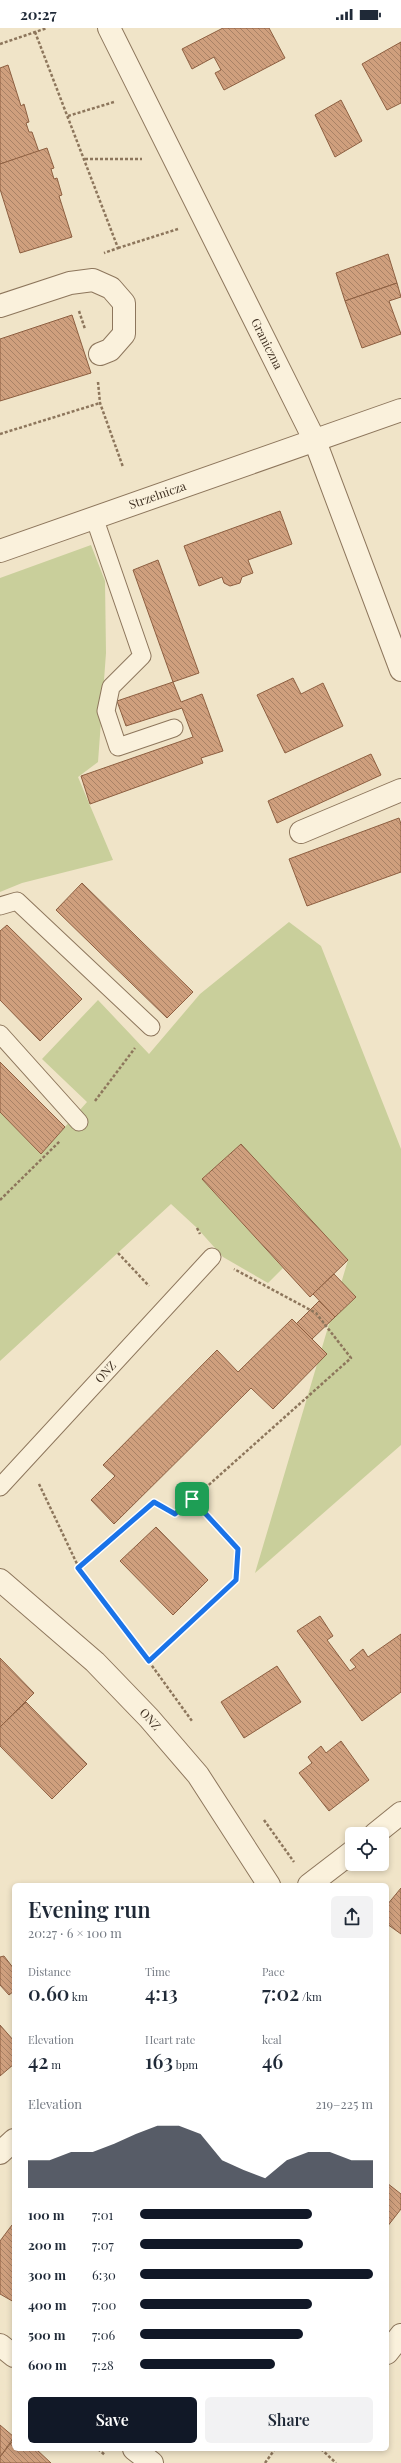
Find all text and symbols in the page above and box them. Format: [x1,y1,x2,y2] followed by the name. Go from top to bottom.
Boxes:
[20,4,57,24] text: 20:27
[248,315,287,372] street label: Graniczna
[126,477,188,512] street label: Strzelnicza
[91,1357,119,1386] street label: ONZ
[175,1482,209,1516] pin
[181,1488,203,1510] icon: arrive
[137,1704,165,1733] street label: ONZ
[345,1827,389,1871] map controls
[345,1827,389,1871] button: locate
[28,1894,151,1924] text: Evening run
[331,1896,373,1938] button: share
[28,1924,122,1941] text: 20:27 · 6 × 100 m
[28,1964,71,1979] text: Distance
[145,1964,170,1979] text: Time
[262,1964,285,1979] text: Pace
[28,1979,69,2006] text: 0.60
[145,1979,178,2006] text: 4:13
[262,1979,299,2006] text: 7:02
[69,1989,88,2004] text: km
[299,1989,322,2004] text: /km
[28,2032,74,2047] text: Elevation
[145,2032,195,2047] text: Heart rate
[262,2032,282,2047] text: kcal
[28,2047,49,2074] text: 42
[145,2047,173,2074] text: 163
[262,2047,283,2074] text: 46
[49,2057,61,2072] text: m
[173,2057,198,2072] text: bpm
[28,2095,82,2112] text: Elevation
[315,2095,373,2112] text: 219–225 m
[28,2206,65,2223] text: 100 m
[92,2206,113,2223] text: 7:01
[28,2236,66,2253] text: 200 m
[92,2236,114,2253] text: 7:07
[28,2266,66,2283] text: 300 m
[92,2266,116,2283] text: 6:30
[28,2296,66,2313] text: 400 m
[92,2296,116,2313] text: 7:00
[28,2326,66,2343] text: 500 m
[92,2326,115,2343] text: 7:06
[28,2356,67,2373] text: 600 m
[92,2356,114,2373] text: 7:28
[28,2397,197,2443] button: Save
[205,2397,373,2443] button: Share

